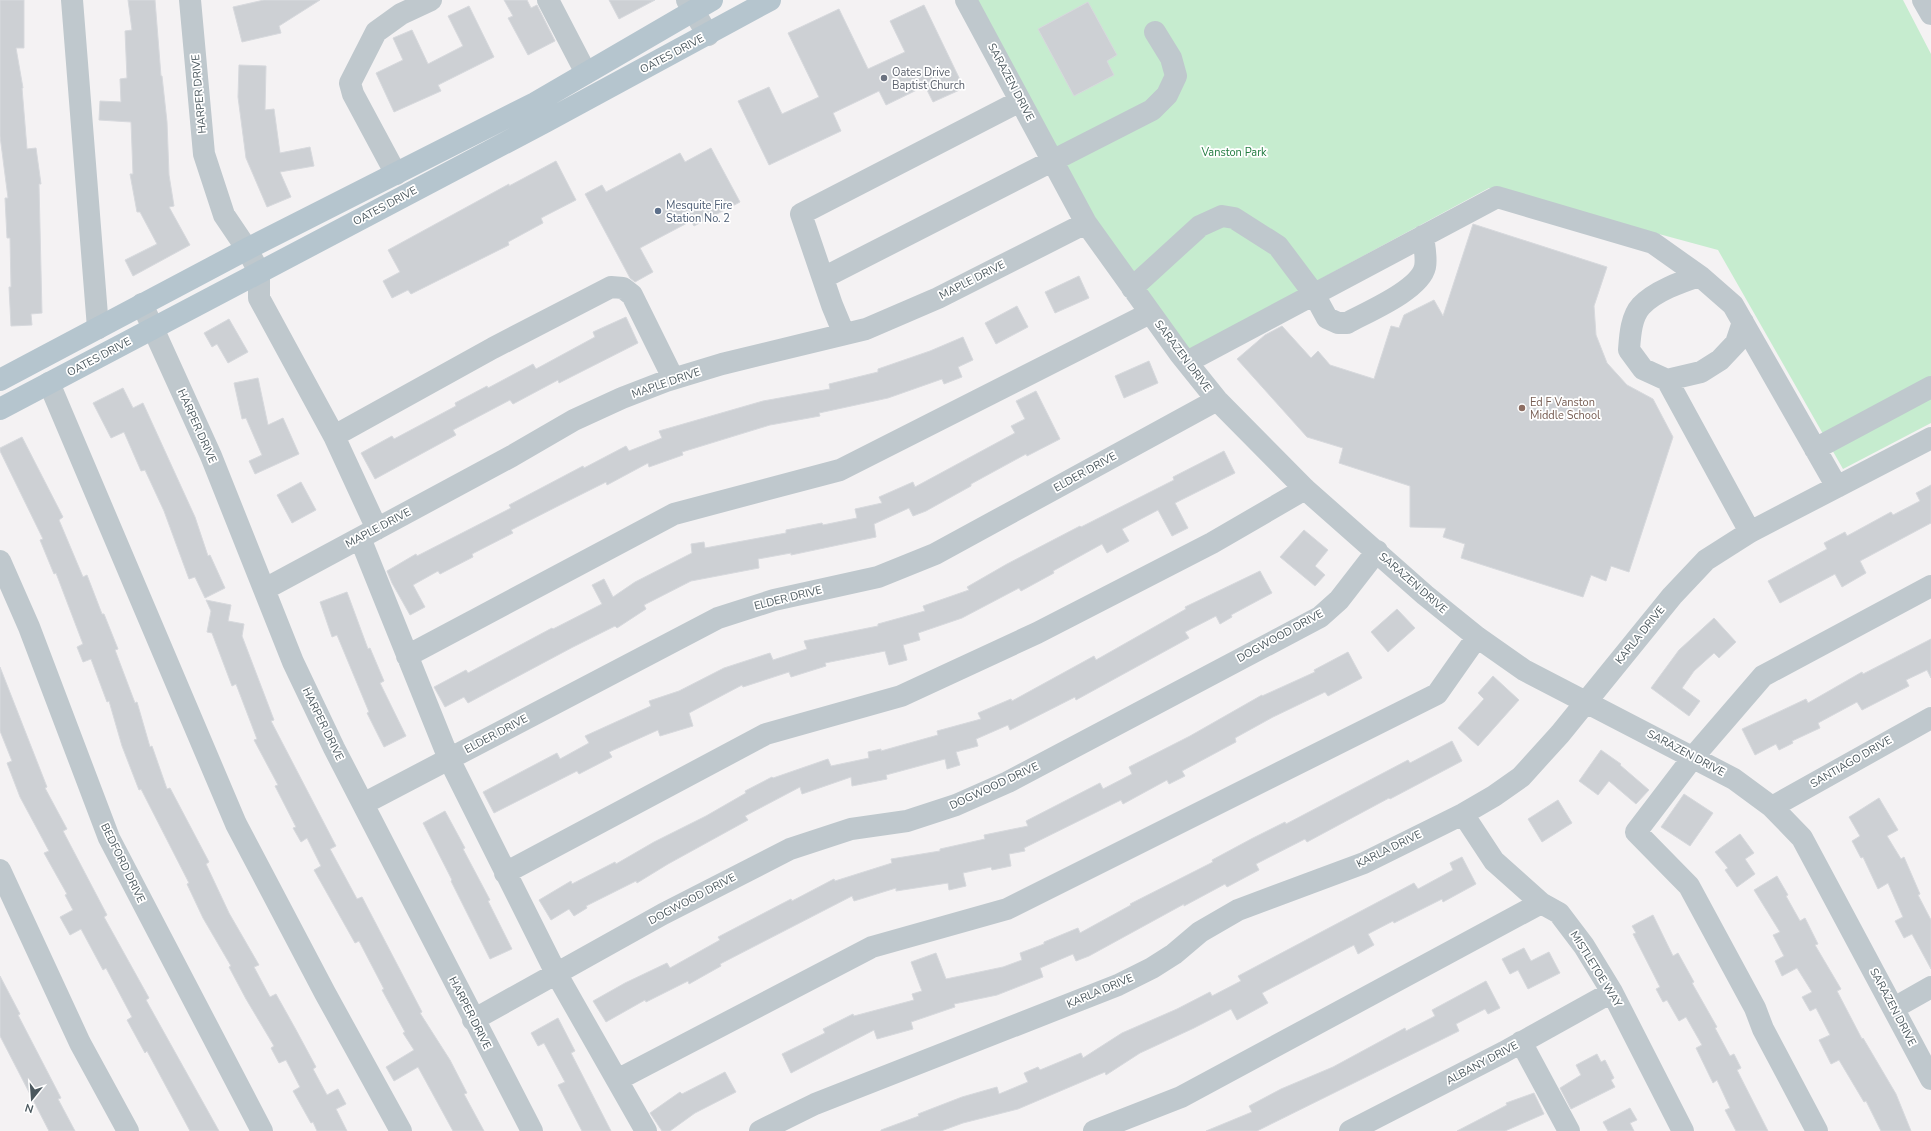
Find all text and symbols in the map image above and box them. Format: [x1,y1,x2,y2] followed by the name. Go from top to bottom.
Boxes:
[637,31,707,77] street label: OATES DRIVE
[984,40,1038,124] street label: SARAZEN DRIVE
[188,54,210,134] street label: HARPER DRIVE
[892,65,965,93] place label: Oates Drive Baptist Church
[879,73,889,83] marker: Oates Drive Baptist Church
[1200,145,1267,160] park label: Vanston Park
[350,183,420,229] street label: OATES DRIVE
[666,198,733,226] place label: Mesquite Fire Station No. 2
[653,206,663,216] marker: Mesquite Fire Station No. 2
[937,257,1007,303] street label: MAPLE DRIVE
[1151,317,1215,395] street label: SARAZEN DRIVE
[64,334,134,380] street label: OATES DRIVE
[630,364,702,402] street label: MAPLE DRIVE
[174,387,220,465] street label: HARPER DRIVE
[1530,395,1601,423] place label: Ed F Vanston Middle School
[1517,403,1527,413] marker: Ed F Vanston Middle School
[1051,449,1119,495] street label: ELDER DRIVE
[343,504,413,552] street label: MAPLE DRIVE
[1376,549,1450,617] street label: SARAZEN DRIVE
[752,582,824,614] street label: ELDER DRIVE
[1612,603,1668,667] street label: KARLA DRIVE
[1234,606,1326,666] street label: DOGWOOD DRIVE
[299,685,347,763] street label: HARPER DRIVE
[462,711,530,757] street label: ELDER DRIVE
[1644,726,1728,780] street label: SARAZEN DRIVE
[1807,733,1895,791] street label: SANTIAGO DRIVE
[947,759,1041,813] street label: DOGWOOD DRIVE
[97,821,149,905] street label: BEDFORD DRIVE
[1354,827,1424,871] street label: KARLA DRIVE
[646,870,738,928] street label: DOGWOOD DRIVE
[1567,928,1626,1010] street label: MISTLETOE WAY
[1866,965,1920,1049] street label: SARAZEN DRIVE
[1064,970,1136,1012] street label: KARLA DRIVE
[445,974,495,1052] street label: HARPER DRIVE
[1444,1038,1520,1088] street label: ALBANY DRIVE
[12,1079,52,1119] north arrow
[23,1100,35,1116] text: N

